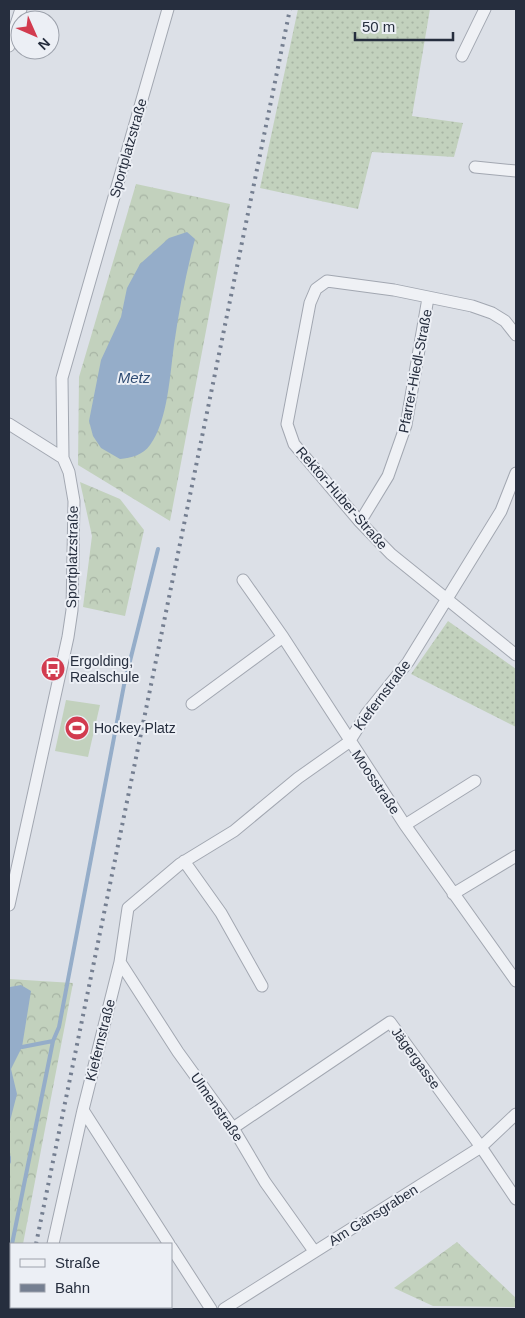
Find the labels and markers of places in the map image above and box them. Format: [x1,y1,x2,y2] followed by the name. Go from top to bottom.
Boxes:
[70,653,139,685] place label: Ergolding, Realschule
[40,656,66,682] bus stop icon: Ergolding, Realschule
[64,715,90,741] sports icon: Hockey Platz
[94,720,176,736] place label: Hockey Platz

